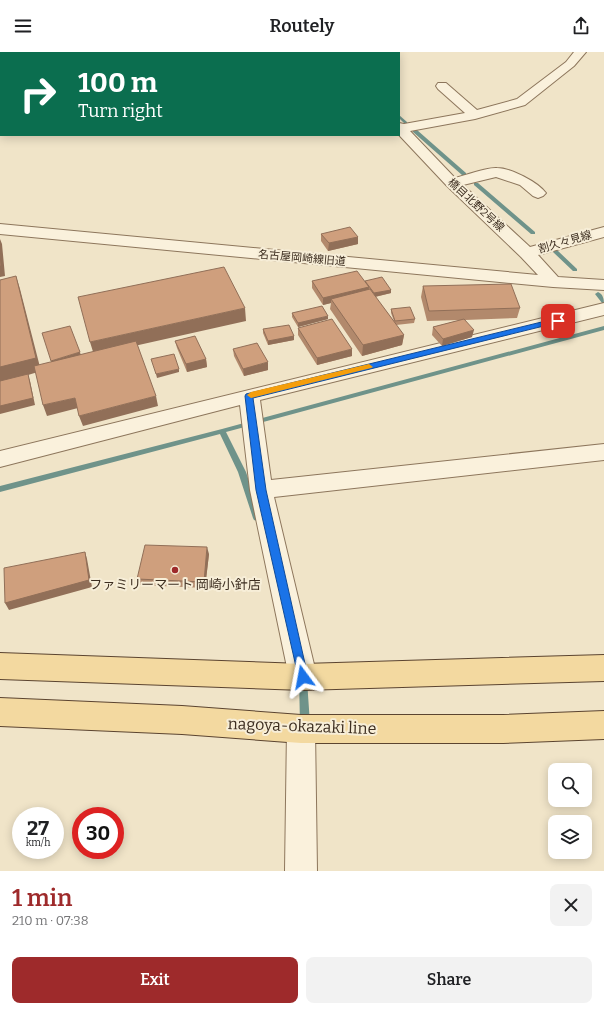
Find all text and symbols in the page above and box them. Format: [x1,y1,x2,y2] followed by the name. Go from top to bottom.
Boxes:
[12,15,34,37] icon: menu
[270,15,334,37] text: Routely
[570,15,592,37] icon: share
[78,66,157,99] text: 100 m
[12,68,64,120] icon: right
[78,100,163,122] text: Turn right
[445,176,507,234] street label: 橋目北野2号線
[537,228,593,256] street label: 割久々見線
[258,248,346,268] street label: 名古屋岡崎線旧道
[541,304,575,338] pin
[547,310,569,332] icon: arrive
[170,565,180,575] marker: ファミリーマート 岡崎小針店
[89,577,261,592] place label: ファミリーマート 岡崎小針店
[282,656,324,698] position arrow
[227,714,377,738] street label: nagoya-okazaki line
[548,763,592,859] map controls
[548,763,592,807] button: search
[72,807,124,859] speed limit sign: 30
[548,815,592,859] button: layers
[27,816,49,840] text: 27
[26,837,50,849] text: km/h
[12,884,72,912] text: 1 min
[550,884,592,926] button: close
[12,913,88,928] text: 210 m · 07:38
[12,957,298,1003] button: Exit
[306,957,592,1003] button: Share

